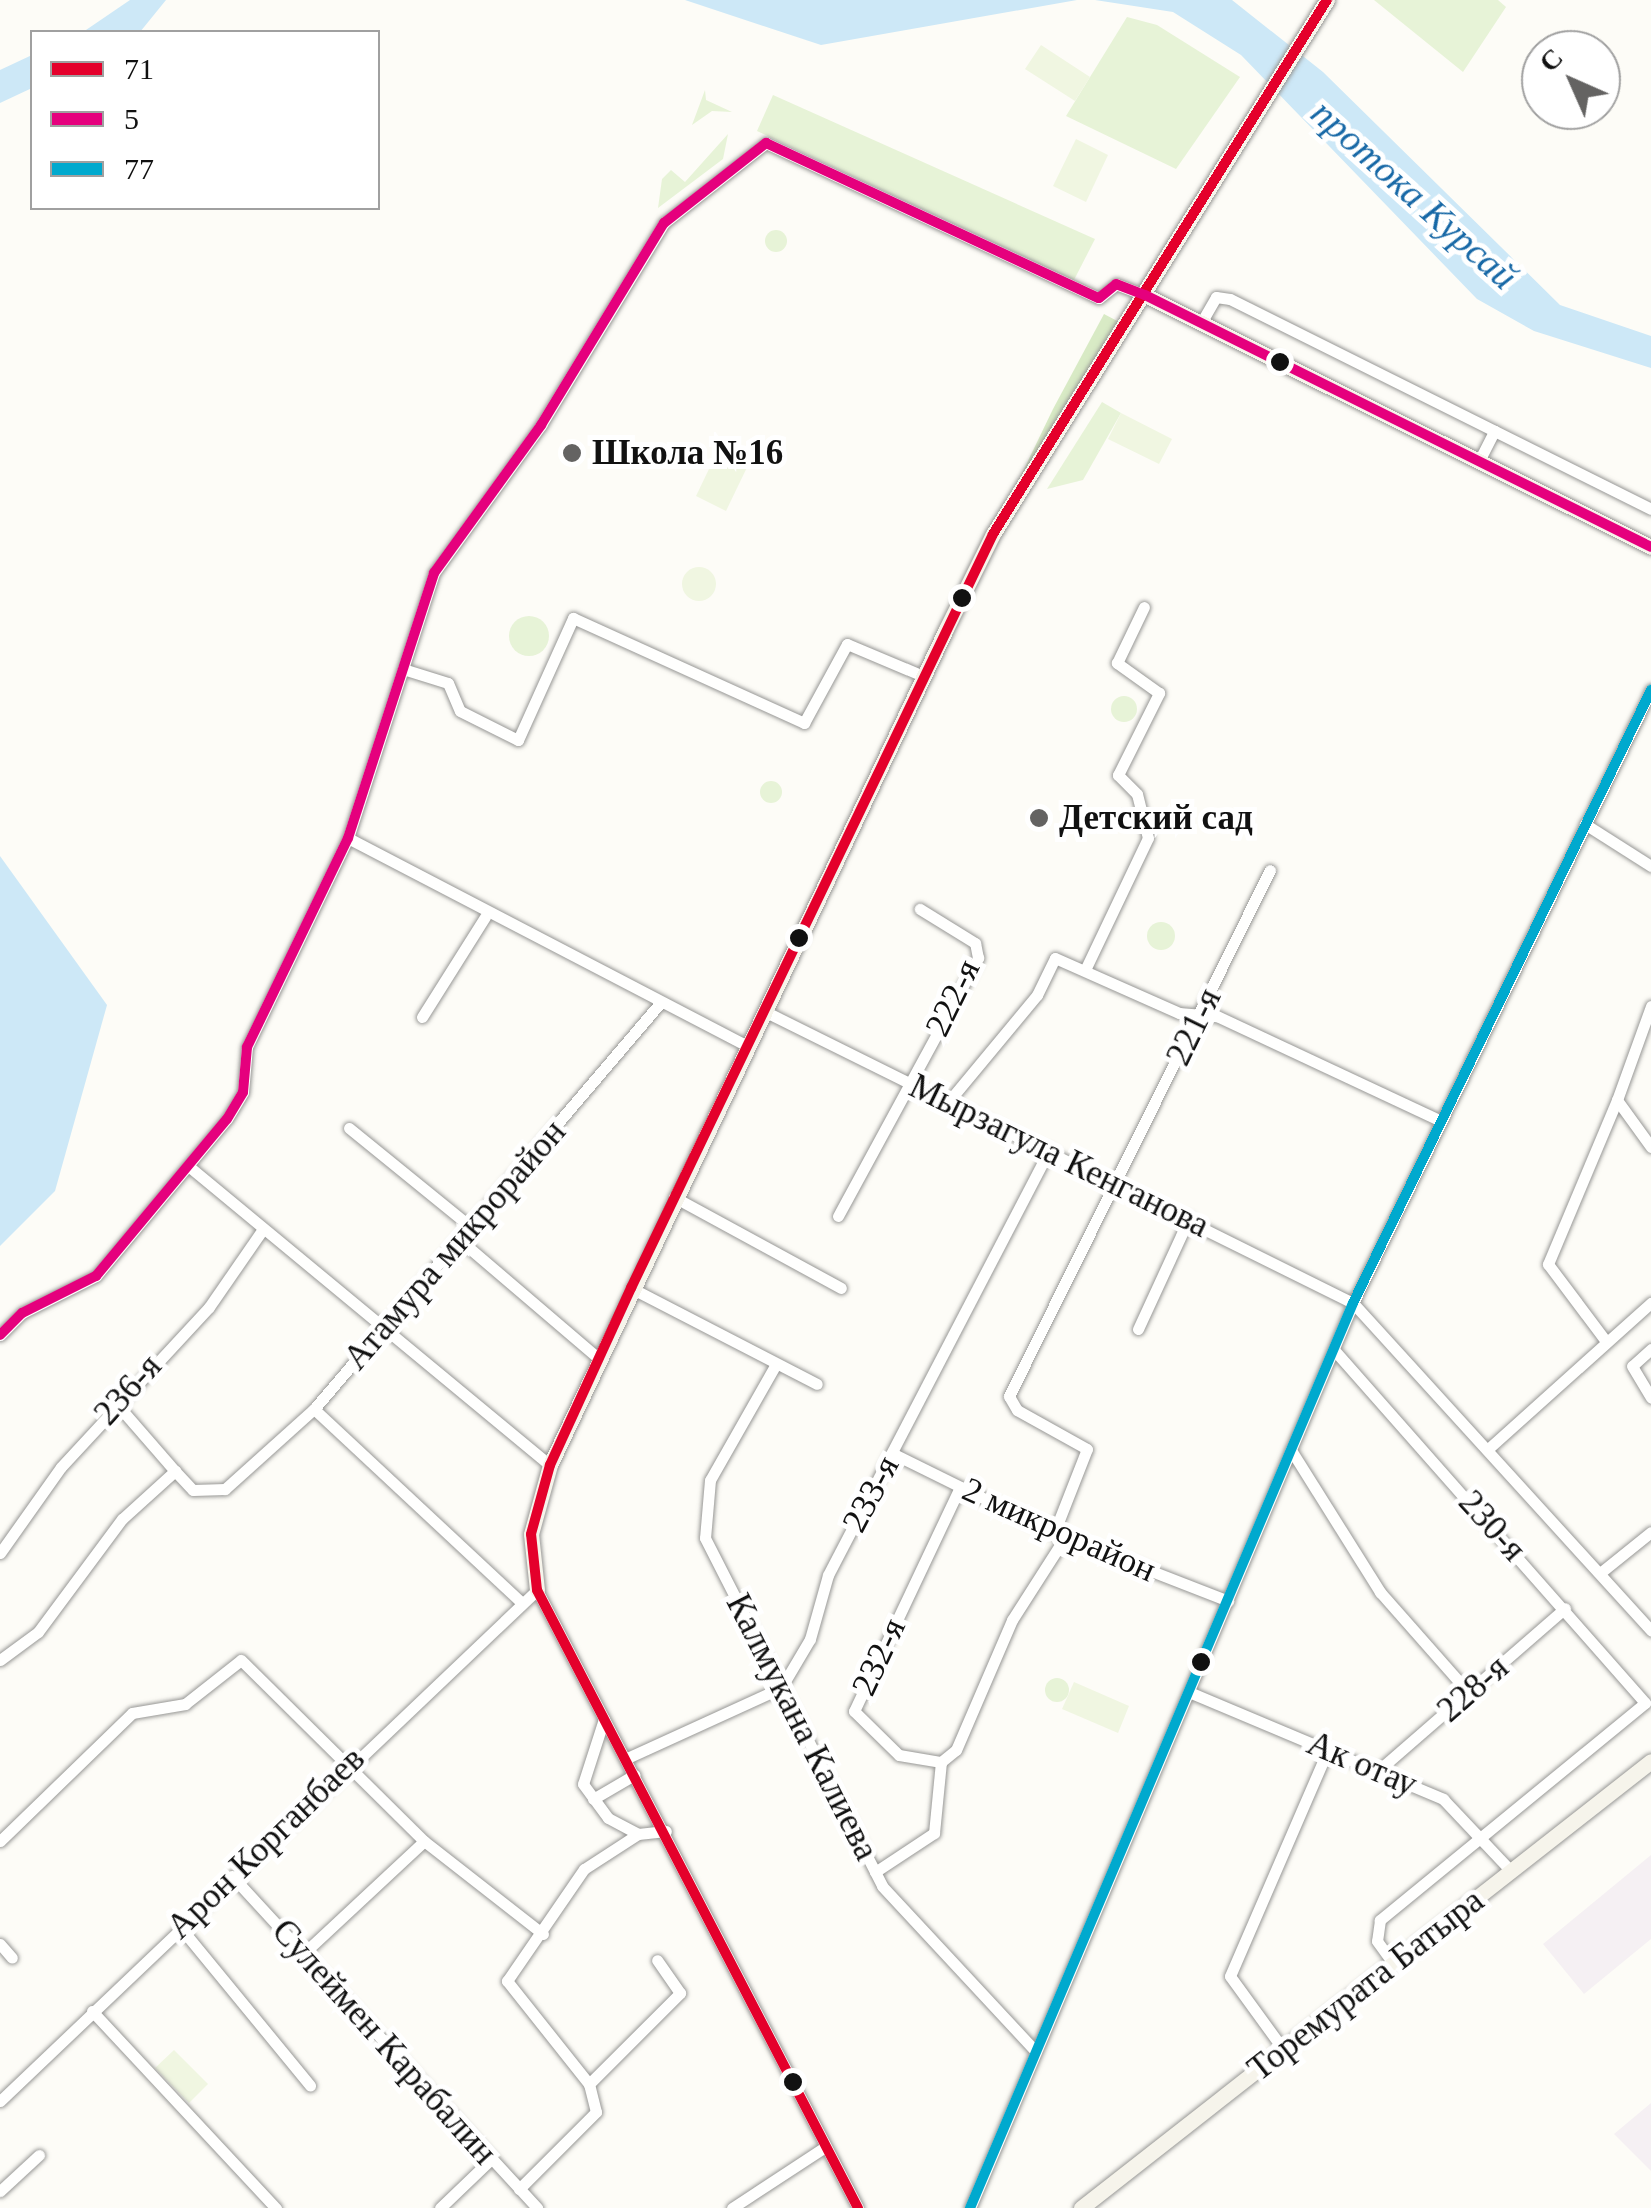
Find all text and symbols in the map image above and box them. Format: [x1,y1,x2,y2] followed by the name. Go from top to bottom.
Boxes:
[30,30,380,210] legend
[1521,30,1621,130] north arrow
[1533,42,1569,78] text: С
[124,52,154,85] text: 71
[1302,91,1526,299] water label: протока Курсай
[124,102,139,135] text: 5
[124,152,154,185] text: 77
[1270,352,1290,372] unlabelled marker
[592,432,783,474] place label: Школа №16
[561,442,583,464] marker: Школа №16
[952,588,972,608] unlabelled marker
[1059,797,1253,839] place label: Детский сад
[1028,807,1050,829] marker: Детский сад
[789,928,809,948] unlabelled marker
[917,953,989,1043] street label: 222-я
[1158,982,1230,1072] street label: 221-я
[902,1065,1216,1247] street label: Мырзагула Кенганова
[335,1112,575,1378] street label: Атамура микрорайон
[86,1346,170,1434] street label: 236-я
[834,1449,908,1539] street label: 233-я
[956,1469,1162,1591] street label: 2 микрорайон
[1450,1482,1534,1570] street label: 230-я
[717,1587,887,1867] street label: Калмукана Калиева
[843,1612,915,1702] street label: 232-я
[1429,1647,1517,1731] street label: 228-я
[1191,1652,1211,1672] unlabelled marker
[1301,1722,1423,1806] street label: Ак отау
[158,1738,374,1948] street label: Арон Корганбаев
[1240,1880,1492,2090] street label: Торемурата Батыра
[263,1911,505,2173] street label: Сулеймен Карабалин
[783,2072,803,2092] unlabelled marker

